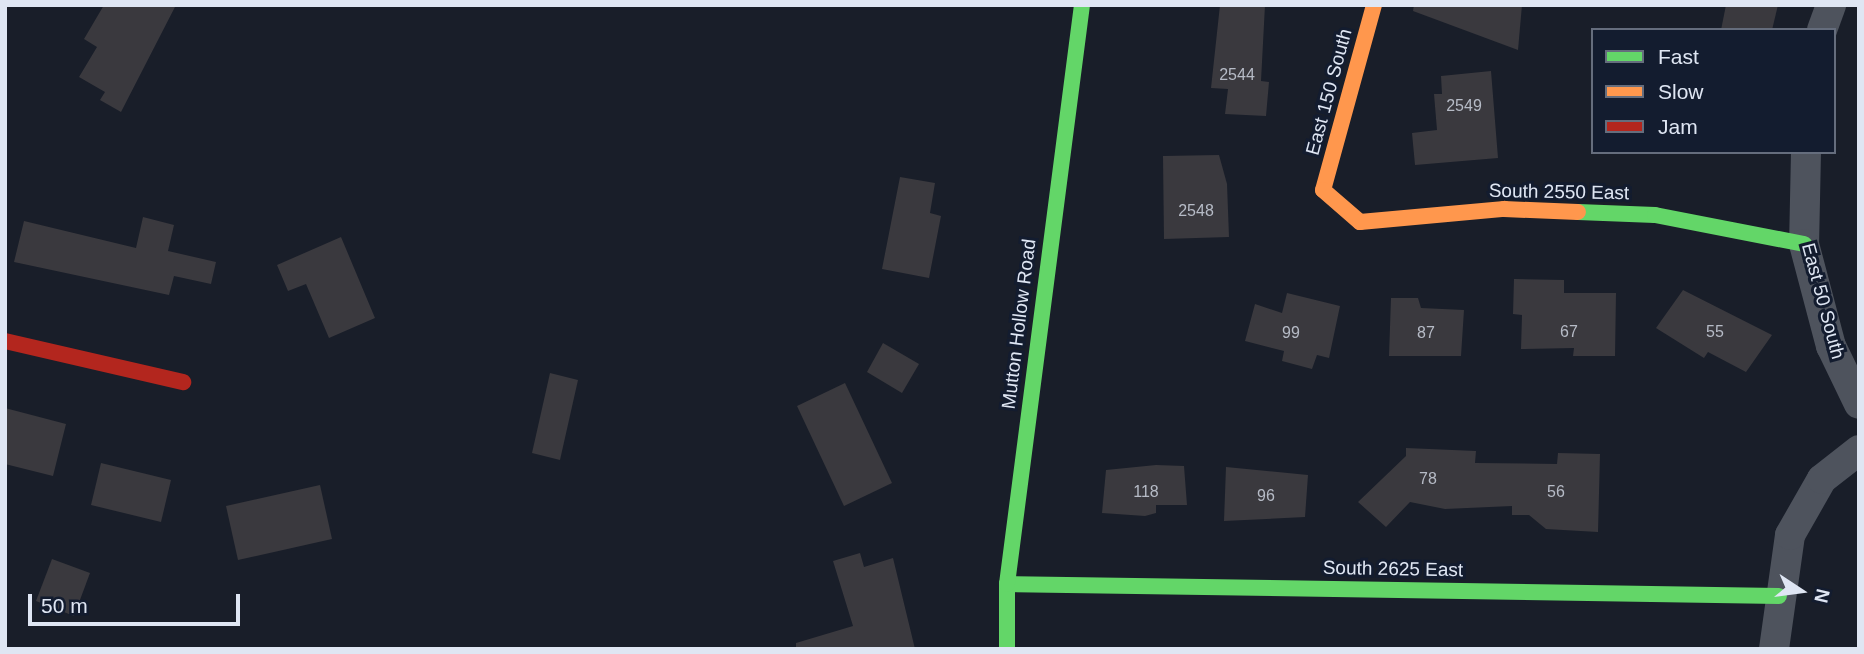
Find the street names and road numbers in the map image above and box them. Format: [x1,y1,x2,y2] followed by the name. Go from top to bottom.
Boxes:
[1301,26,1357,158] street label: East 150 South
[1489,179,1629,205] street label: South 2550 East
[997,238,1041,410] street label: Mutton Hollow Road
[1797,240,1849,362] street label: East 50 South
[1323,556,1463,582] street label: South 2625 East

